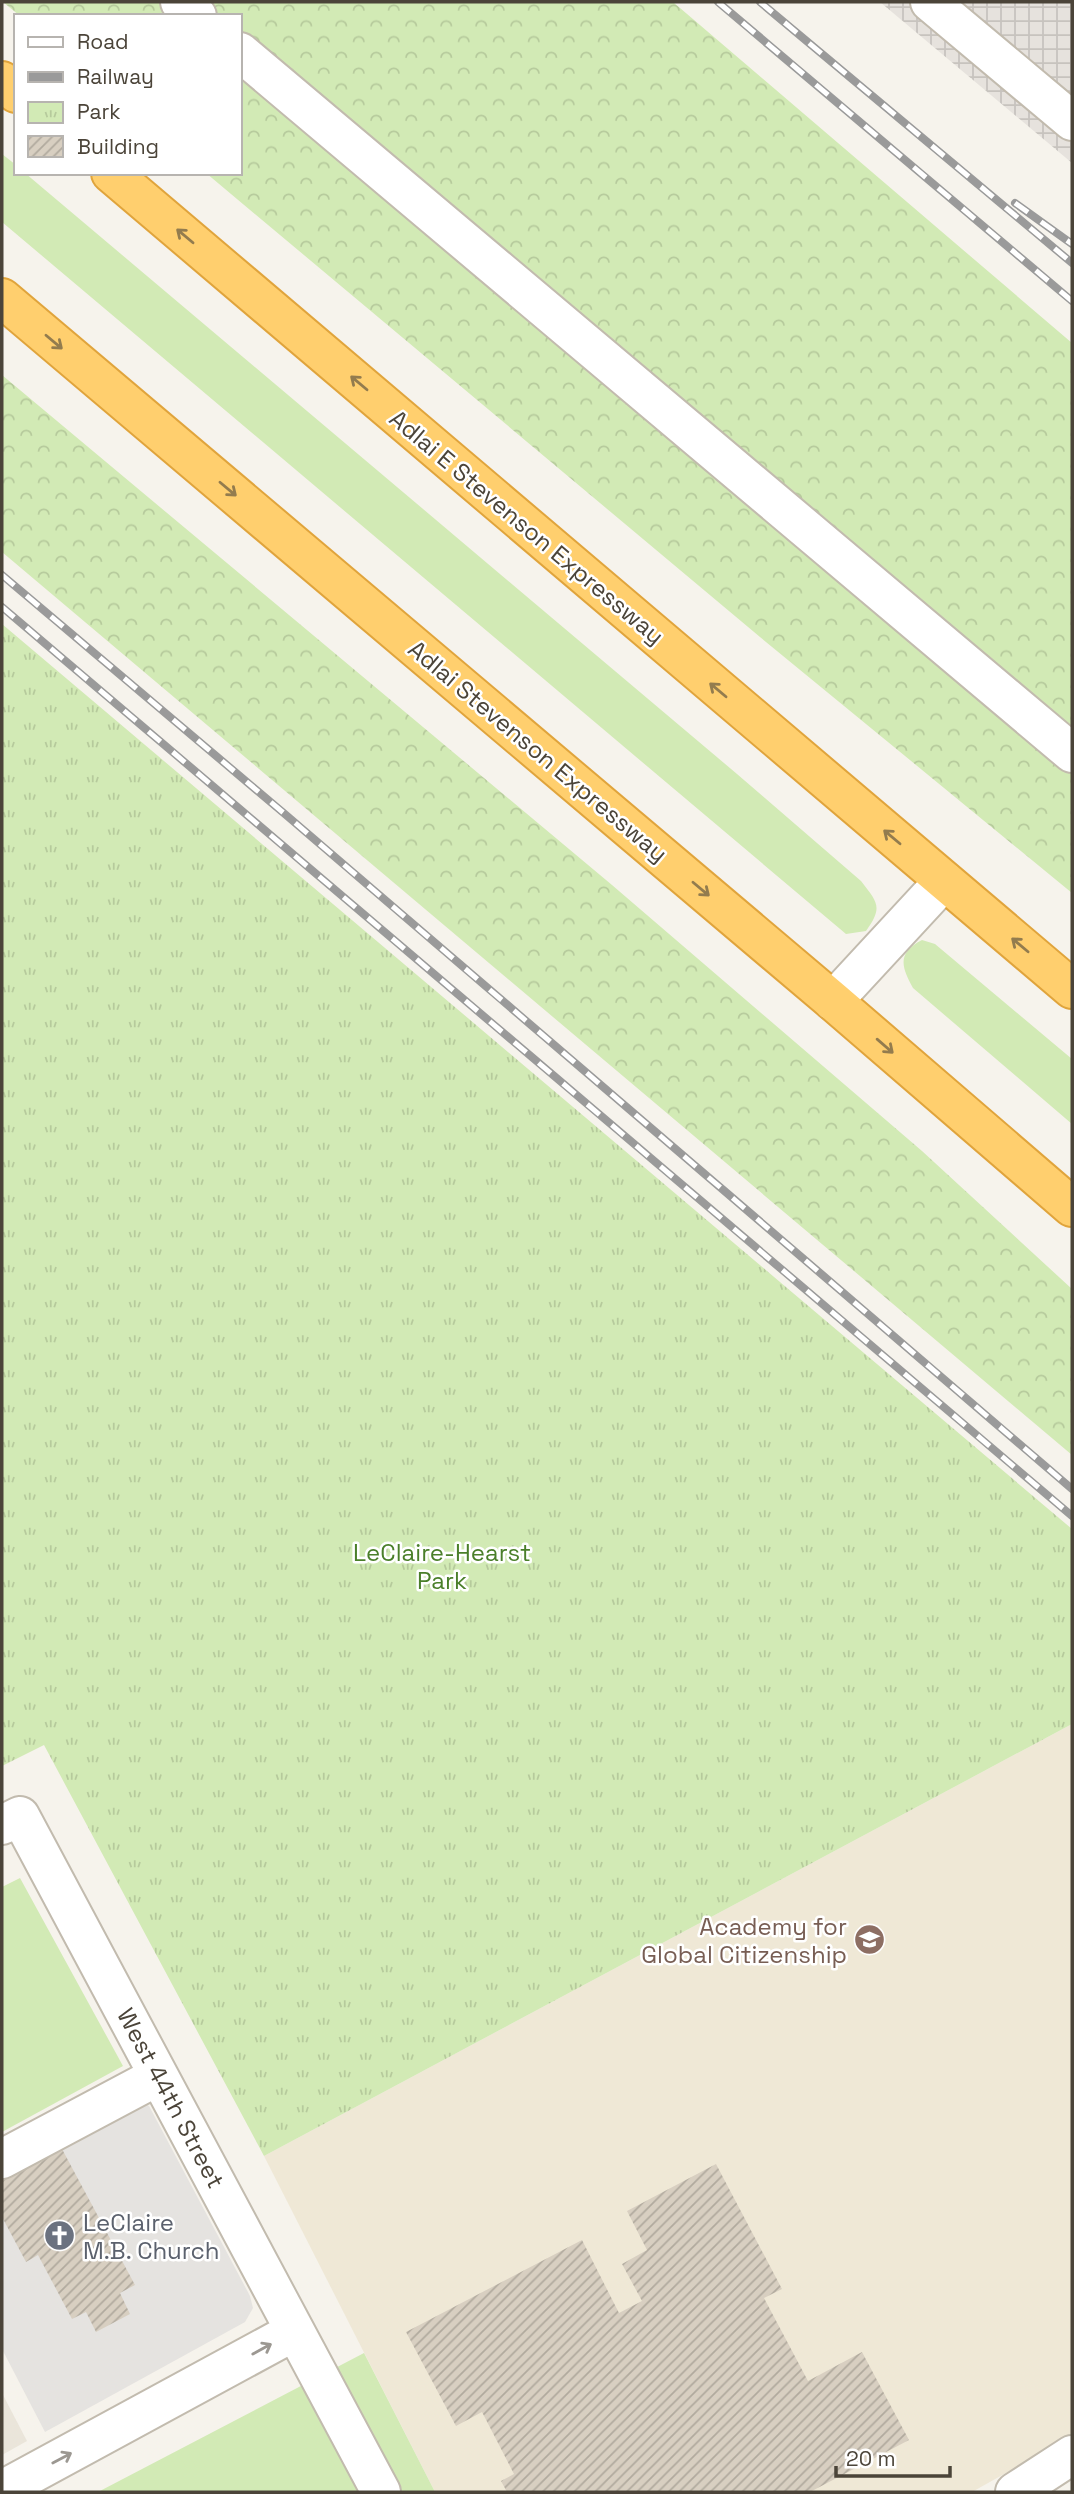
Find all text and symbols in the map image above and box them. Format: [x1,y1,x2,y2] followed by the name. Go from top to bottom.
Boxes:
[14,14,242,175] legend
[77,28,129,55] text: Road
[77,63,154,90] text: Railway
[77,98,121,125] text: Park
[77,133,159,160] text: Building
[177,228,195,244] one-way arrow
[45,334,63,350] one-way arrow
[350,375,368,391] one-way arrow
[383,403,671,651] street label: Adlai E Stevenson Expressway
[219,481,237,497] one-way arrow
[402,633,674,869] street label: Adlai Stevenson Expressway
[710,682,728,697] one-way arrow
[883,829,901,845] one-way arrow
[692,881,710,897] one-way arrow
[1011,937,1029,953] one-way arrow
[875,1038,893,1054] one-way arrow
[353,1537,531,1596] park label: LeClaire-Hearst Park
[641,1911,847,1970] place label: Academy for Global Citizenship
[853,1923,887,1957] school or university icon: Academy for Global Citizenship
[110,2003,232,2193] street label: West 44th Street
[83,2207,219,2266] place label: LeClaire M.B. Church
[43,2219,77,2253] church icon: LeClaire M.B. Church
[251,2342,272,2356] one-way arrow
[836,2434,950,2478] scale bar
[846,2445,896,2472] text: 20 m
[51,2450,72,2464] one-way arrow

